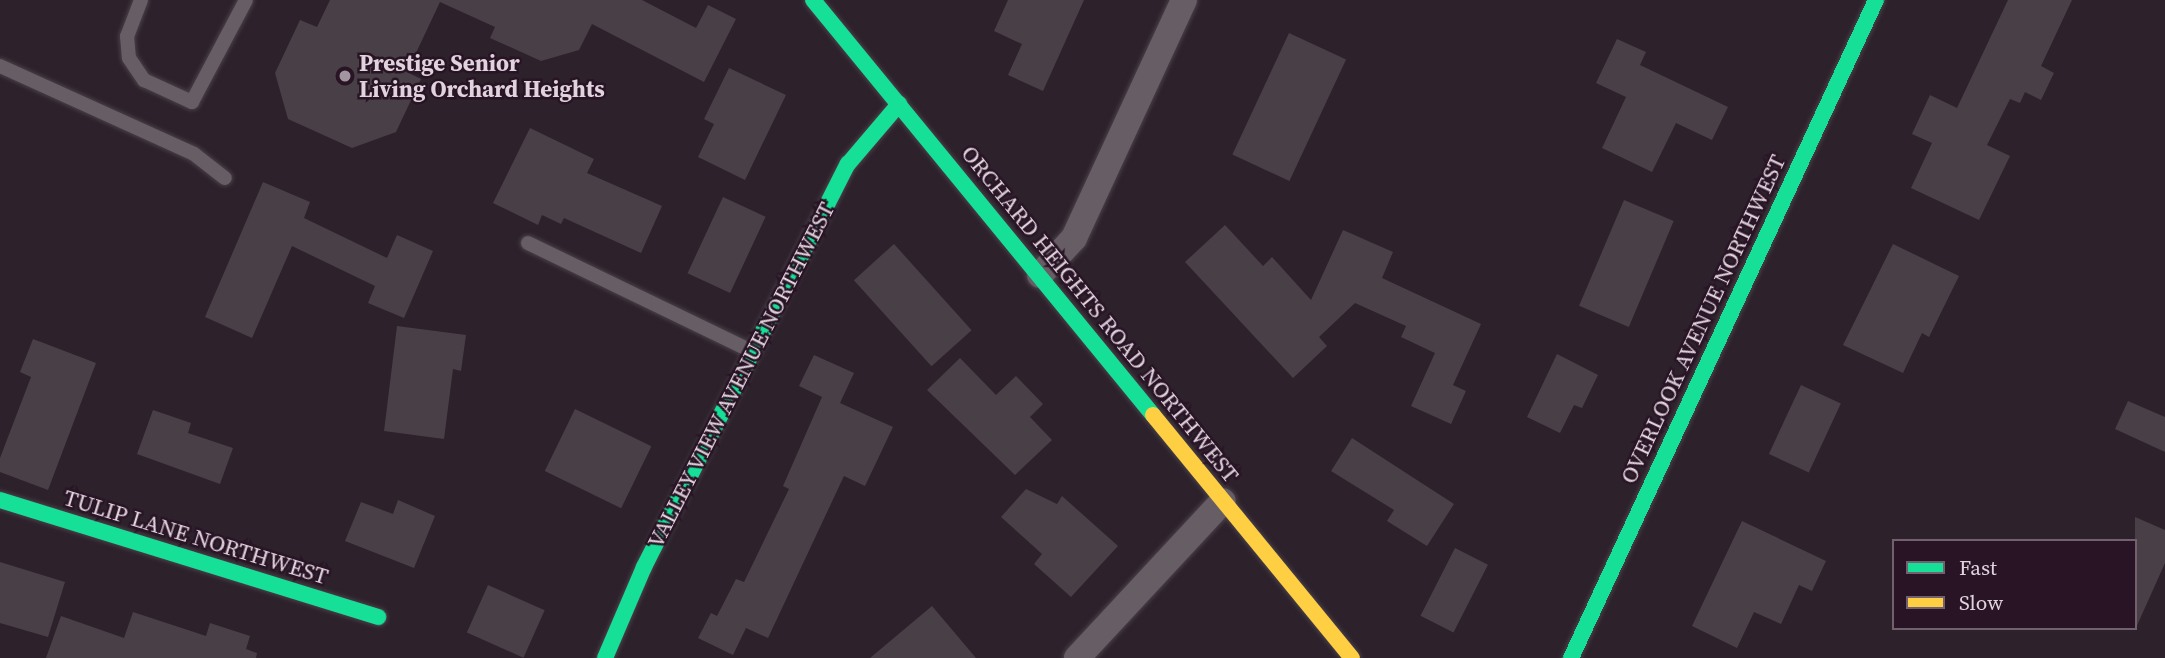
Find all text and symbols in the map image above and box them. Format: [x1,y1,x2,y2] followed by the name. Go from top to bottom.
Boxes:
[359,49,605,103] place label: Prestige Senior Living Orchard Heights
[337,68,353,84] marker: Prestige Senior Living Orchard Heights
[955,140,1245,488] street label: ORCHARD HEIGHTS ROAD NORTHWEST
[1614,150,1792,488] street label: OVERLOOK AVENUE NORTHWEST
[641,196,841,554] street label: VALLEY VIEW AVENUE NORTHWEST
[60,484,332,590] street label: TULIP LANE NORTHWEST
[1892,539,2137,630] legend
[1959,553,1997,582] text: Fast
[1959,588,2003,617] text: Slow

